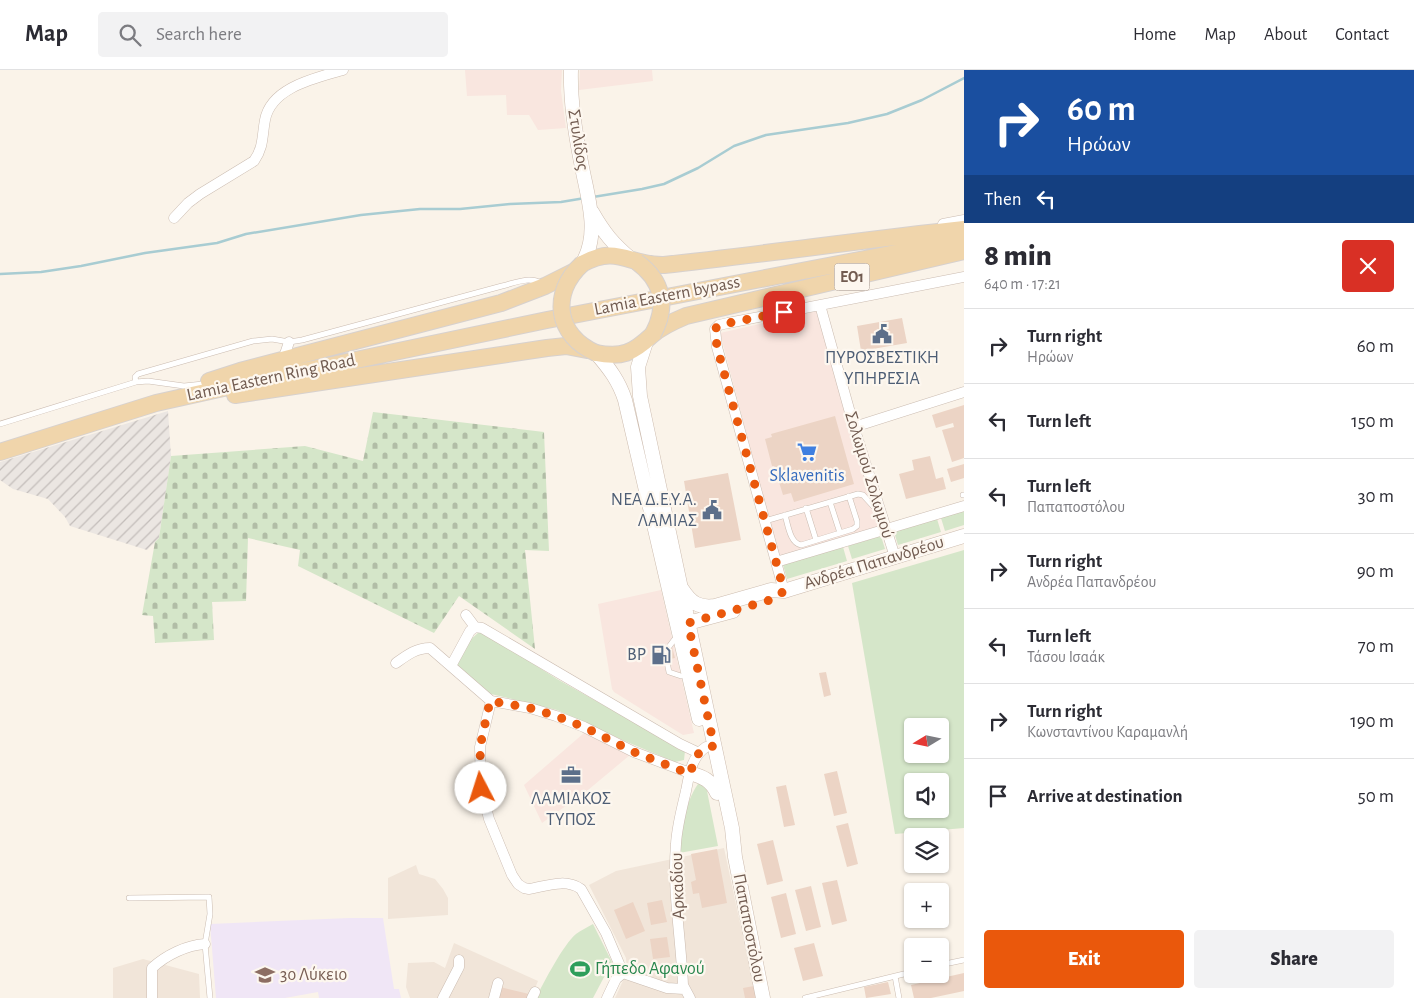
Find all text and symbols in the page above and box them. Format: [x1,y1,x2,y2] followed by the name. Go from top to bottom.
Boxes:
[98,12,448,57] search box
[116,21,144,49] icon: search
[25,22,68,46] text: Map
[156,25,242,44] text: Search here
[1133,26,1176,44] text: Home
[1204,26,1236,44] text: Map
[1264,26,1307,44] text: About
[1335,26,1389,44] text: Contact
[984,90,1049,155] icon: right
[1067,92,1136,127] text: 60 m
[564,108,593,172] street label: Στυλίδος
[1067,133,1131,155] text: Ηρώων
[1032,185,1060,213] icon: left
[984,190,1022,209] text: Then
[1342,240,1394,292] button: close
[984,241,1052,271] text: 8 min
[834,263,870,290] road number: ΕΟ1
[592,273,742,319] street label: Lamia Eastern bypass
[984,276,1061,292] text: 640 m · 17:21
[763,291,805,333] pin
[770,298,798,326] icon: arrive
[871,323,893,345] public building icon: ΠΥΡΟΣΒΕΣΤΙΚΗ ΥΠΗΡΕΣΙΑ
[1027,327,1102,346] text: Turn right
[984,332,1012,360] icon: right
[1357,337,1394,356] text: 60 m
[825,349,939,388] place label: ΠΥΡΟΣΒΕΣΤΙΚΗ ΥΠΗΡΕΣΙΑ
[1027,349,1073,365] text: Ηρώων
[185,351,357,405] street label: Lamia Eastern Ring Road
[984,407,1012,435] icon: left
[841,409,897,541] street label: Σολωμού Σολωμού
[1027,412,1091,431] text: Turn left
[1351,412,1394,431] text: 150 m
[796,441,818,463] supermarket icon: Sklavenitis
[769,467,845,485] place label: Sklavenitis
[1027,477,1091,496] text: Turn left
[984,482,1012,510] icon: left
[1358,487,1394,506] text: 30 m
[611,491,697,530] place label: ΝΕΑ Δ.Ε.Υ.Α. ΛΑΜΙΑΣ
[701,499,723,521] public building icon: ΝΕΑ Δ.Ε.Υ.Α. ΛΑΜΙΑΣ
[1027,499,1125,515] text: Παπαποστόλου
[802,533,946,593] street label: Ανδρέα Παπανδρέου
[1027,552,1102,571] text: Turn right
[984,557,1012,585] icon: right
[1357,562,1394,581] text: 90 m
[1027,574,1156,590] text: Ανδρέα Παπανδρέου
[1027,627,1091,646] text: Turn left
[984,632,1012,660] icon: left
[1358,637,1394,656] text: 70 m
[650,644,672,666] fuel station icon: BP
[627,646,646,664] place label: BP
[1027,649,1105,665] text: Τάσου Ισαάκ
[1027,702,1102,721] text: Turn right
[984,707,1012,735] icon: right
[1350,712,1394,731] text: 190 m
[904,718,949,762] north arrow
[904,718,949,983] map controls
[1027,724,1188,740] text: Κωνσταντίνου Καραμανλή
[454,761,506,813] position arrow
[560,764,582,786] office icon: ΛΑΜΙΑΚΟΣ ΤΥΠΟΣ
[904,773,949,818] button: sound
[984,782,1012,810] icon: arrive
[1027,787,1183,806] text: Arrive at destination
[1358,787,1394,806] text: 50 m
[531,790,611,829] place label: ΛΑΜΙΑΚΟΣ ΤΥΠΟΣ
[904,828,949,873] button: layers
[667,852,688,920] street label: Αρκαδίου
[730,872,768,984] street label: Παπαποστόλου
[904,883,949,928] button: +
[984,930,1184,988] button: Exit
[1194,930,1394,988] button: Share
[904,938,949,983] button: −
[569,958,591,980] sports icon: Γήπεδο Αφανού
[595,960,705,978] place label: Γήπεδο Αφανού
[254,964,276,986] school or university icon: 3ο Λύκειο
[280,966,347,984] place label: 3ο Λύκειο

